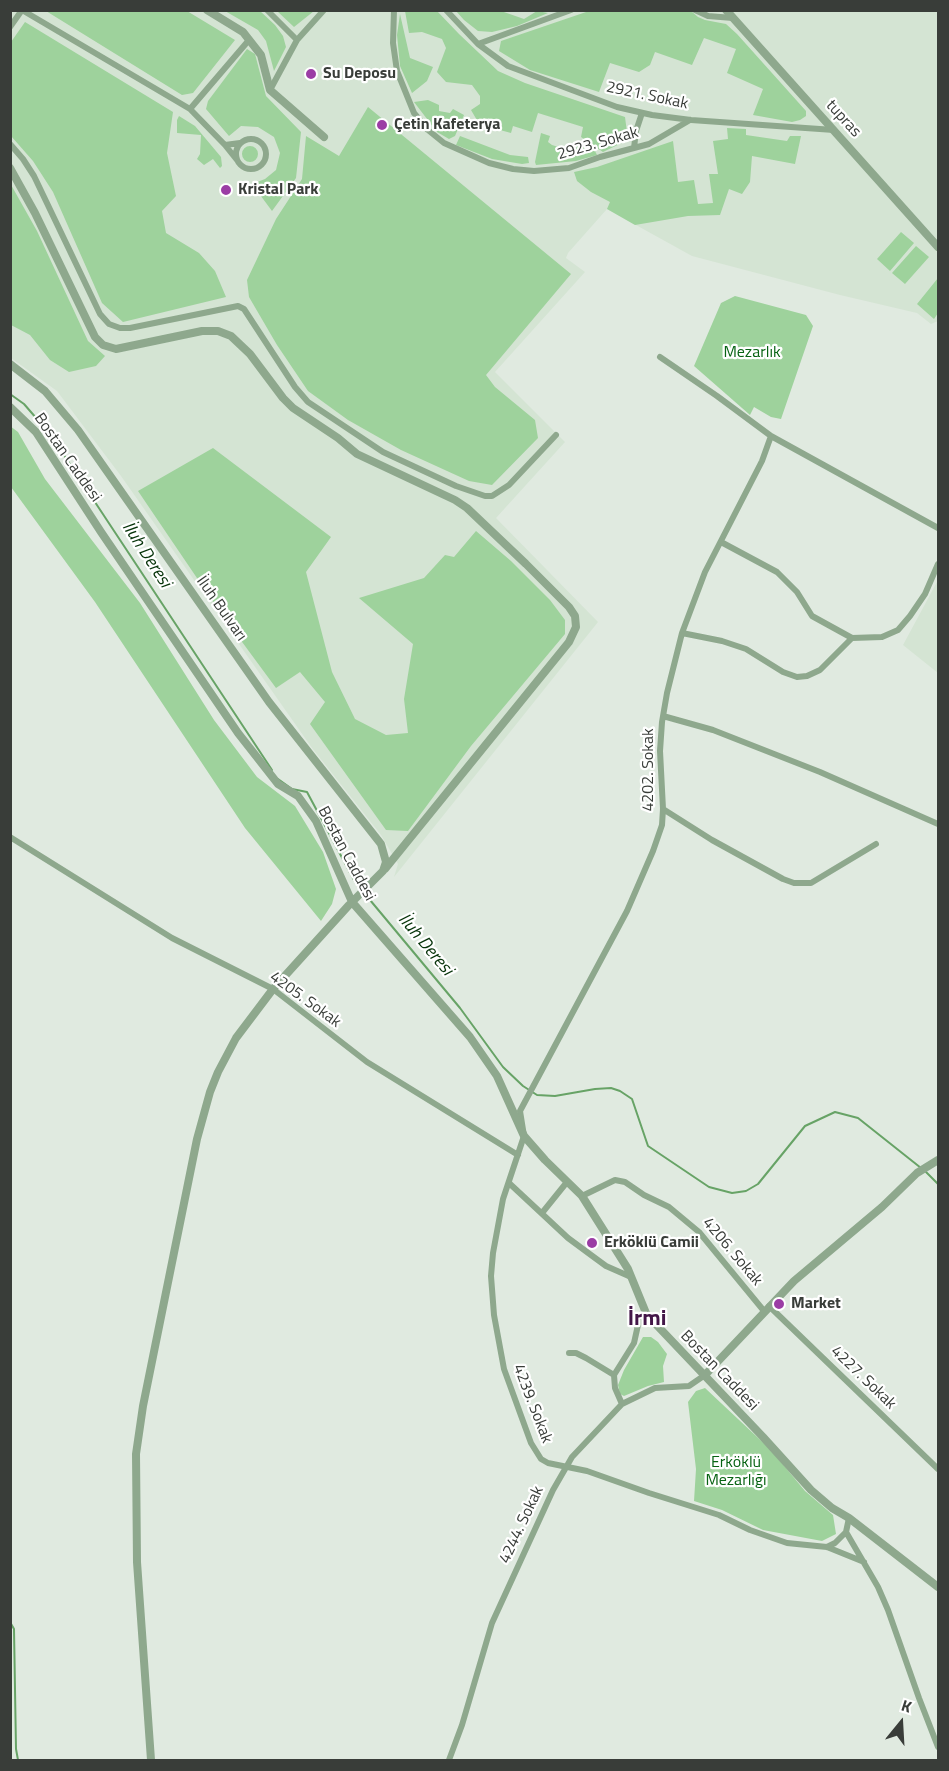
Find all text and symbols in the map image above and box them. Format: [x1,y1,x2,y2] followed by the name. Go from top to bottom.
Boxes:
[323,64,396,84] place label: Su Deposu
[304,67,318,81] marker: Su Deposu
[604,78,690,114] street label: 2921. Sokak
[821,96,865,142] street label: tupras
[394,115,500,135] place label: Çetin Kafeterya
[375,118,389,132] marker: Çetin Kafeterya
[555,123,641,165] street label: 2923. Sokak
[238,180,319,200] place label: Kristal Park
[219,183,233,197] marker: Kristal Park
[723,343,781,363] park label: Mezarlık
[29,410,105,506] street label: Bostan Caddesi
[117,518,175,592] water label: İluh Deresi
[192,573,250,645] street label: İluh Bulvarı
[639,728,659,812] street label: 4202. Sokak
[313,804,379,904] street label: Bostan Caddesi
[393,910,457,980] water label: İluh Deresi
[266,968,344,1032] street label: 4205. Sokak
[698,1214,766,1290] street label: 4206. Sokak
[604,1233,699,1253] place label: Erköklü Camii
[585,1236,599,1250] marker: Erköklü Camii
[791,1294,841,1314] place label: Market
[772,1297,786,1311] marker: Market
[628,1307,666,1333] district label: İrmi
[676,1327,762,1415] street label: Bostan Caddesi
[826,1342,900,1414] street label: 4227. Sokak
[508,1362,556,1446] street label: 4239. Sokak
[705,1453,767,1491] park label: Erköklü Mezarlığı
[496,1483,548,1567] street label: 4244. Sokak
[871,1693,931,1753] north arrow
[898,1693,915,1719] text: K

